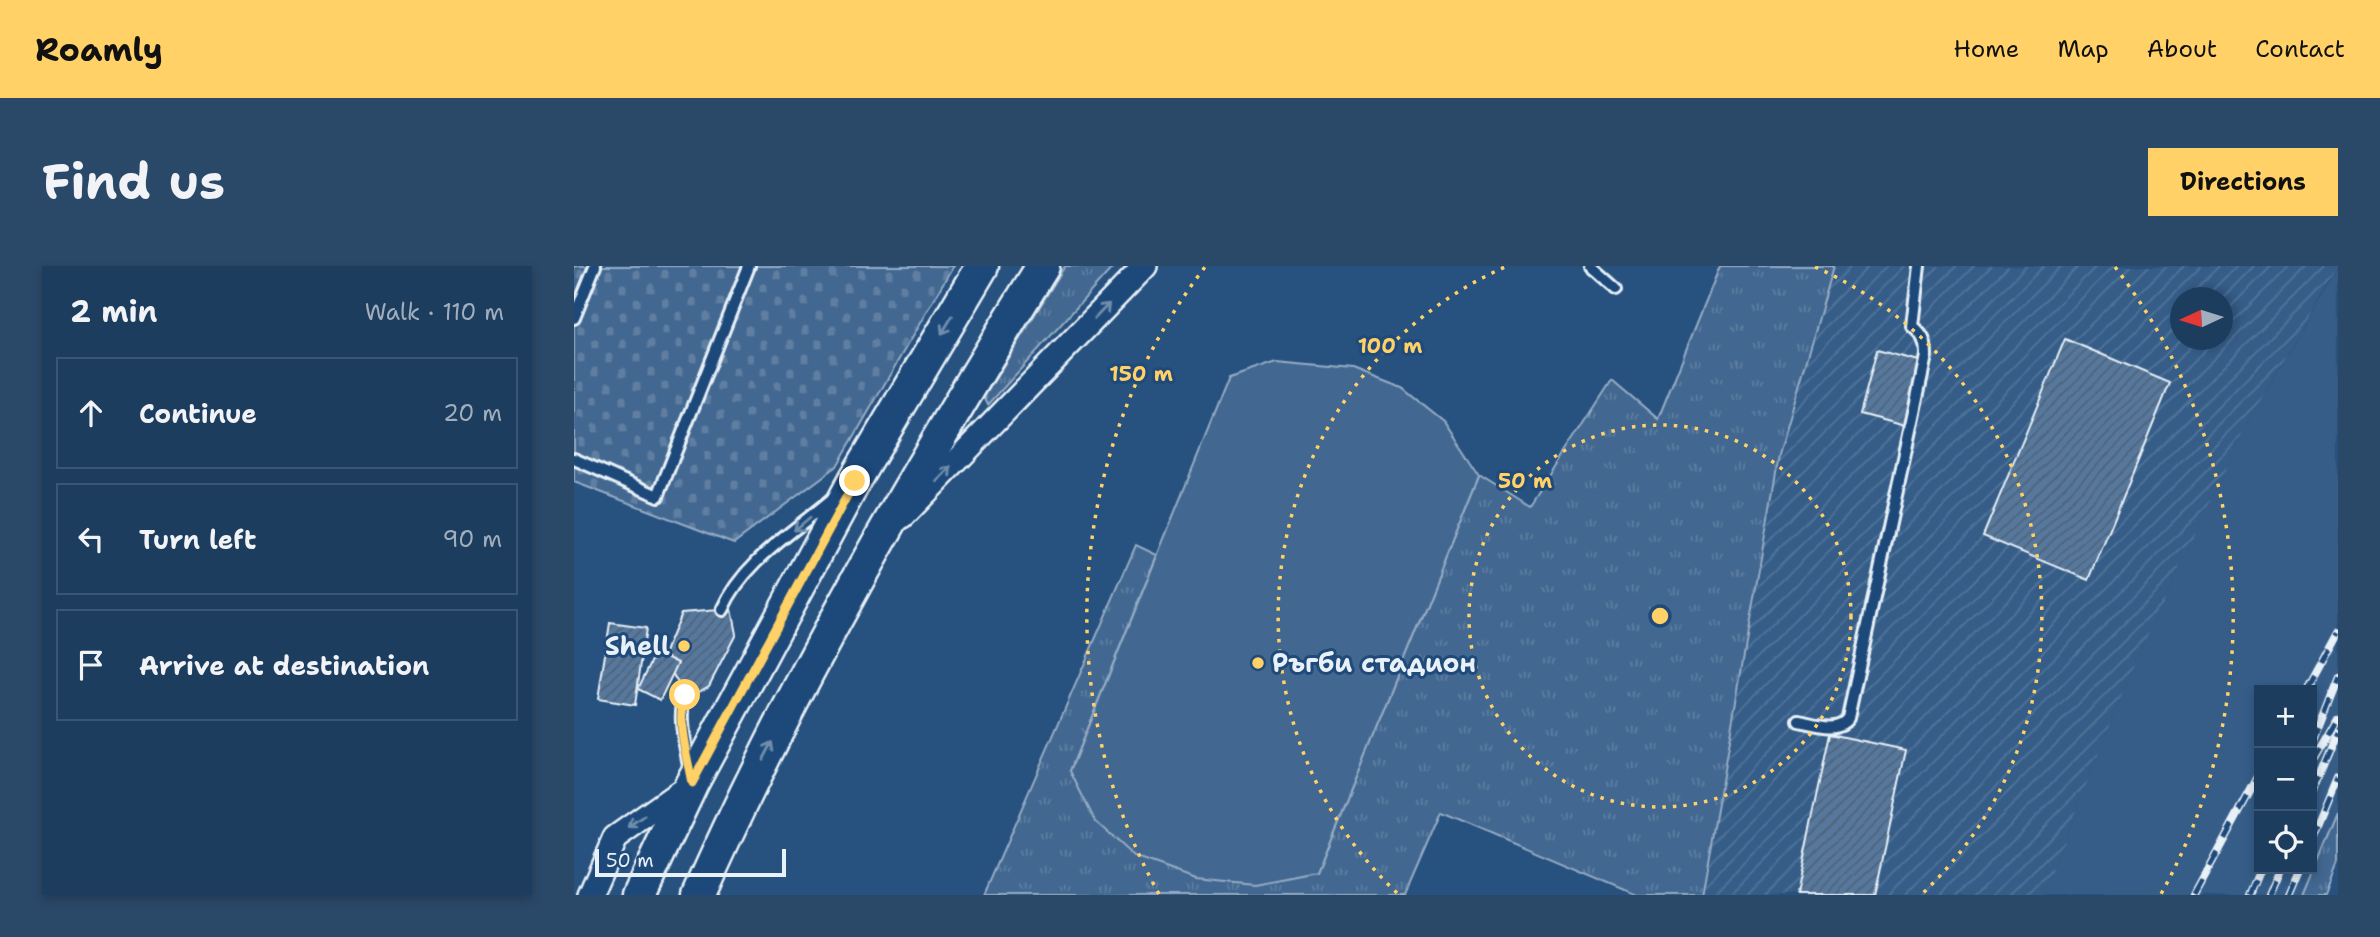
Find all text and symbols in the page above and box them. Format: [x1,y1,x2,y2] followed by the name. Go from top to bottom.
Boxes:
[35,27,163,72] text: Roamly
[1953,33,2019,65] text: Home
[2057,33,2109,65] text: Map
[2147,33,2217,65] text: About
[2255,33,2345,65] text: Contact
[2148,148,2338,216] button: Directions
[42,149,225,215] text: Find us
[2170,287,2233,350] north arrow
[70,291,157,332] text: 2 min
[365,297,504,327] text: Walk · 110 m
[1094,303,1111,320] one-way arrow
[940,314,954,334] one-way arrow
[1358,332,1422,360] text: 100 m
[1109,360,1173,388] text: 150 m
[72,394,110,432] icon: ahead
[139,396,257,431] text: Continue
[443,398,502,428] text: 20 m
[839,465,870,496] route end
[935,466,952,483] one-way arrow
[1498,467,1552,495] text: 50 m
[794,516,812,532] one-way arrow
[72,520,110,558] icon: left
[139,522,256,557] text: Turn left
[442,524,502,554] text: 90 m
[1648,604,1672,628] centre of rings
[605,628,670,663] place label: Shell
[676,638,692,654] marker: Shell
[1272,645,1476,680] place label: Ръгби стадион
[72,646,110,684] icon: arrive
[139,648,429,683] text: Arrive at destination
[1250,655,1266,671] marker: Ръгби стадион
[669,679,700,710] route start
[2254,685,2317,874] map controls
[2254,685,2317,748] button: +
[761,741,775,762] one-way arrow
[2254,748,2317,811] button: −
[2254,811,2317,874] button: locate
[628,815,647,830] one-way arrow
[595,846,786,878] scale bar
[606,848,654,873] text: 50 m

